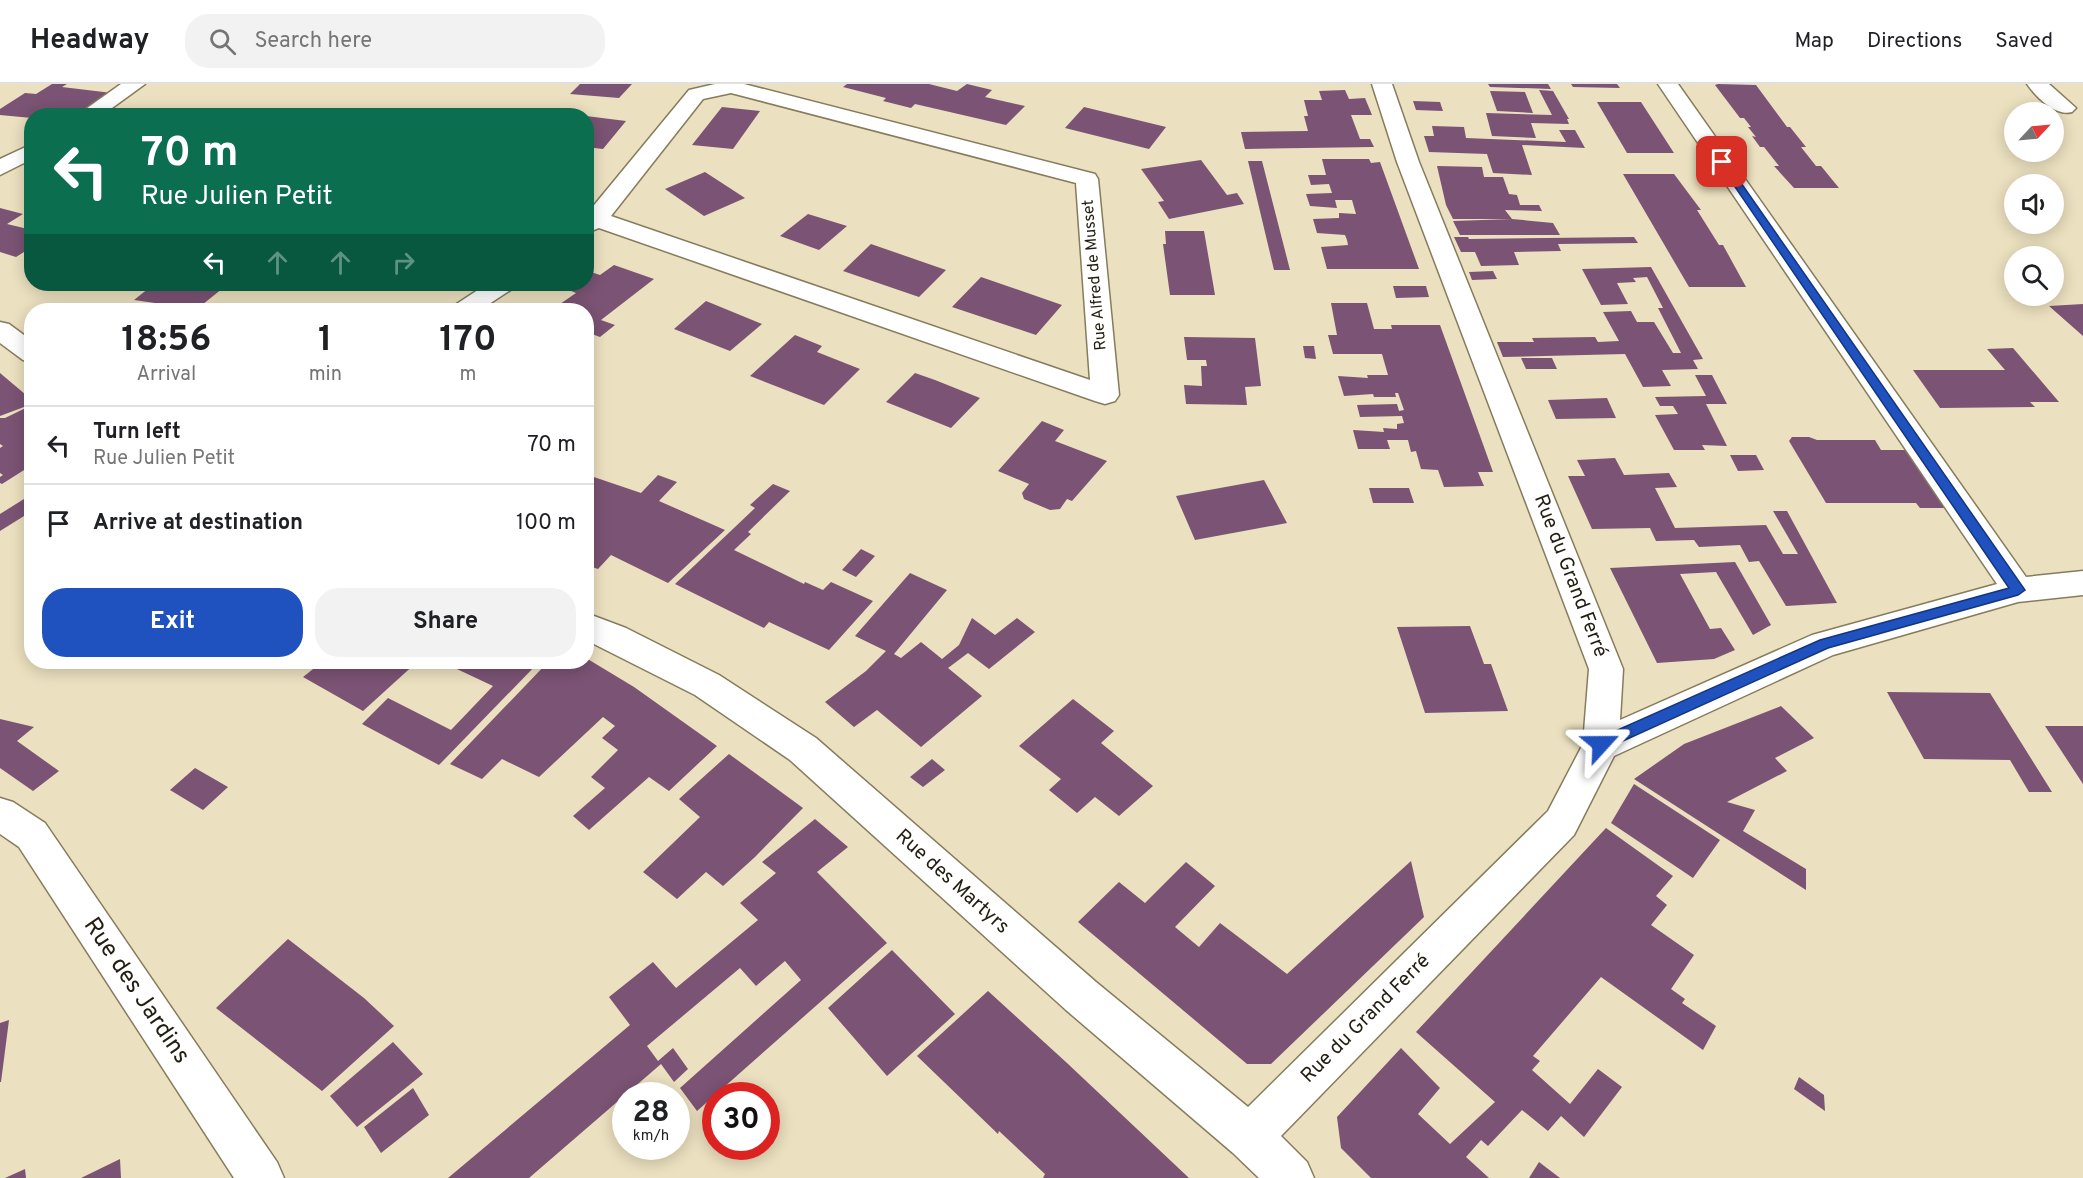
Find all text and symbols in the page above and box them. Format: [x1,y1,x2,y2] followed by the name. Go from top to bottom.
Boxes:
[185,14,605,68] search box
[30,23,149,59] text: Headway
[206,25,239,58] icon: search
[254,28,372,55] text: Search here
[1794,28,1834,55] text: Map
[1867,28,1962,55] text: Directions
[1995,28,2053,55] text: Saved
[2004,102,2064,162] north arrow
[2004,102,2064,306] map controls
[141,128,239,181] text: 70 m
[42,132,120,210] icon: left
[1696,136,1747,187] pin
[1705,145,1738,178] icon: arrive
[2004,174,2064,234] button: sound
[141,180,333,214] text: Rue Julien Petit
[1078,199,1112,351] street label: Rue Alfred de Musset
[198,246,231,279] icon: left
[261,246,294,279] icon: ahead
[324,246,357,279] icon: ahead
[387,246,420,279] icon: right
[2004,246,2064,306] button: search
[121,318,211,364] text: 18:56
[318,318,332,364] text: 1
[439,318,497,364] text: 170
[137,362,196,388] text: Arrival
[309,362,342,388] text: min
[459,362,476,388] text: m
[93,419,181,446] text: Turn left
[42,429,75,462] icon: left
[527,432,576,459] text: 70 m
[93,446,235,472] text: Rue Julien Petit
[1527,491,1613,661] street label: Rue du Grand Ferré
[42,507,75,540] icon: arrive
[93,510,303,537] text: Arrive at destination
[516,510,576,537] text: 100 m
[42,588,303,657] button: Exit
[315,588,576,657] button: Share
[1569,712,1633,776] position arrow
[890,824,1014,940] street label: Rue des Martyrs
[76,912,196,1070] street label: Rue des Jardins
[1296,949,1436,1089] street label: Rue du Grand Ferré
[702,1082,780,1160] speed limit sign: 30
[632,1095,670,1132] text: 28
[633,1127,669,1146] text: km/h

